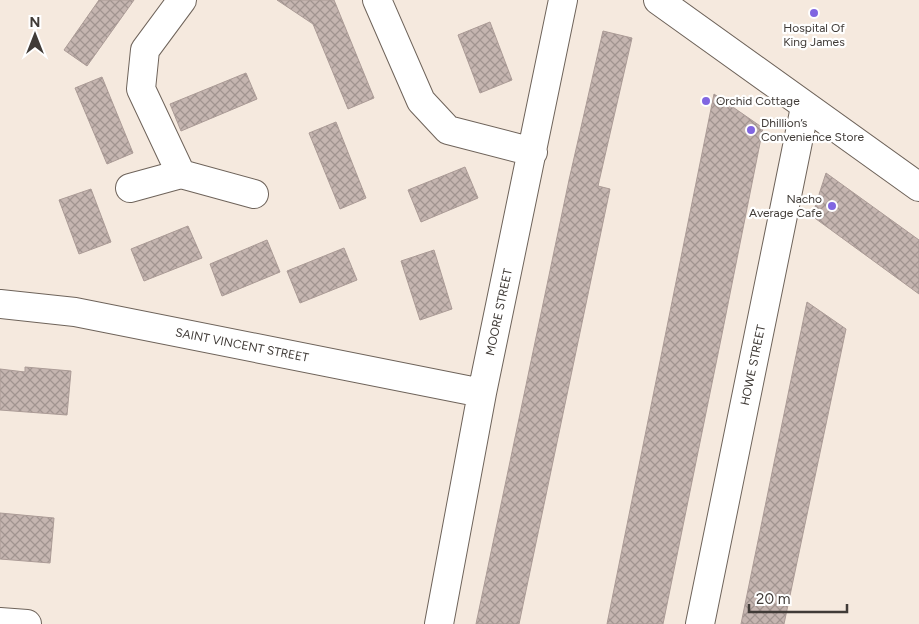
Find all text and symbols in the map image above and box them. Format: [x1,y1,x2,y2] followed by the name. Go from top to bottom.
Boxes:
[808,7,820,19] marker: Hospital Of King James
[10,10,60,60] north arrow
[30,14,40,31] text: N
[783,21,845,49] place label: Hospital Of King James
[716,94,800,108] place label: Orchid Cottage
[700,95,712,107] marker: Orchid Cottage
[761,116,864,144] place label: Dhillion’s Convenience Store
[745,124,757,136] marker: Dhillion’s Convenience Store
[749,192,822,220] place label: Nacho Average Cafe
[826,200,838,212] marker: Nacho Average Cafe
[483,267,515,357] street label: MOORE STREET
[738,323,768,407] street label: HOWE STREET
[174,325,310,365] street label: SAINT VINCENT STREET
[749,582,846,614] scale bar
[756,590,790,608] text: 20 m

